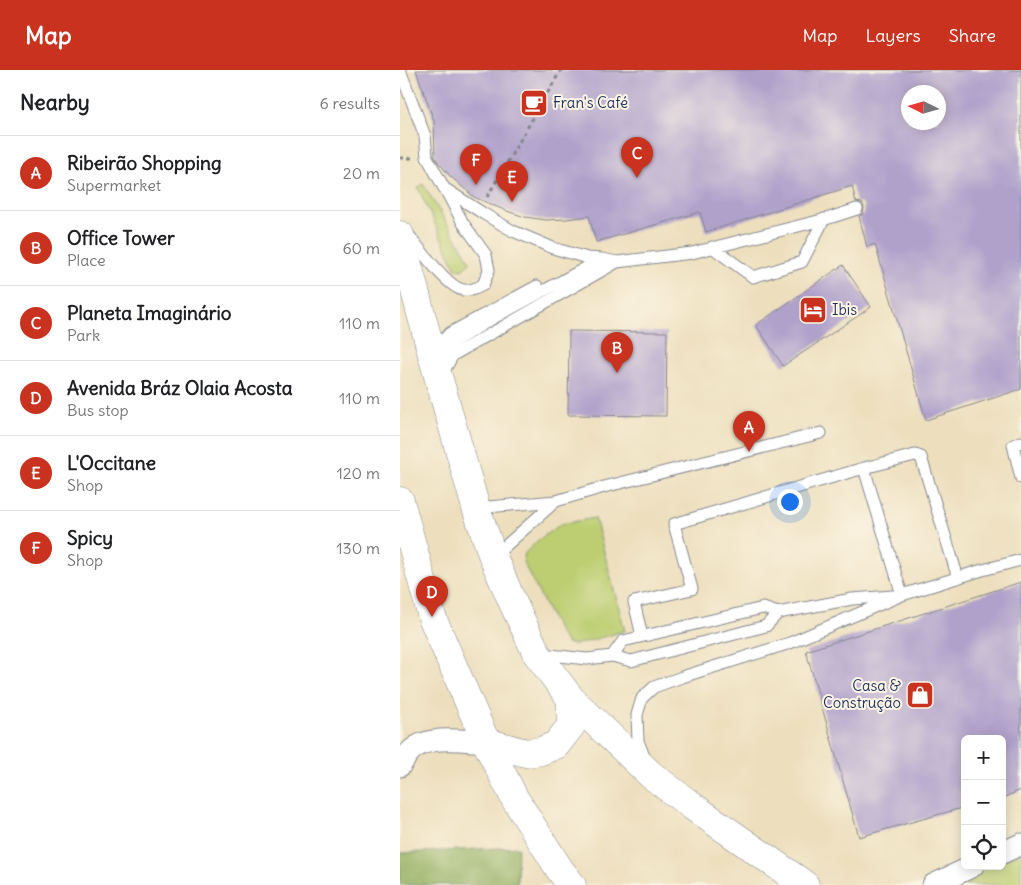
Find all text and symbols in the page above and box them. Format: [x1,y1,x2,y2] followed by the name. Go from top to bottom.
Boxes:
[25,20,72,50] text: Map
[802,24,837,47] text: Map
[865,24,921,47] text: Layers
[949,24,996,47] text: Share
[901,85,946,130] north arrow
[519,88,549,118] cafe icon: Fran's Café
[20,89,90,116] text: Nearby
[319,93,380,113] text: 6 results
[553,93,628,112] place label: Fran's Café
[621,137,653,178] pin: C
[460,144,492,185] pin: F
[67,151,222,175] text: Ribeirão Shopping
[496,161,528,202] pin: E
[31,163,41,183] text: A
[343,163,380,183] text: 20 m
[67,175,161,195] text: Supermarket
[67,226,175,250] text: Office Tower
[31,238,41,258] text: B
[342,238,380,258] text: 60 m
[67,250,106,270] text: Place
[798,295,828,325] hotel icon: Ibis
[832,300,857,319] place label: Ibis
[67,301,232,325] text: Planeta Imaginário
[31,313,41,333] text: C
[339,313,380,333] text: 110 m
[67,325,100,345] text: Park
[601,332,633,373] pin: B
[67,376,293,400] text: Avenida Bráz Olaia Acosta
[30,388,42,408] text: D
[339,388,380,408] text: 110 m
[67,400,129,420] text: Bus stop
[733,411,765,452] pin: A
[67,451,156,475] text: L'Occitane
[31,463,41,483] text: E
[337,463,380,483] text: 120 m
[67,475,103,495] text: Shop
[777,489,803,515] your location
[67,526,113,550] text: Spicy
[31,538,41,558] text: F
[336,538,380,558] text: 130 m
[67,550,103,570] text: Shop
[416,576,448,617] pin: D
[823,676,902,712] place label: Casa & Construção
[905,680,935,710] shop icon: Casa & Construção
[961,735,1006,870] map controls
[961,735,1006,780] button: +
[961,780,1006,825] button: −
[961,825,1006,870] button: locate

